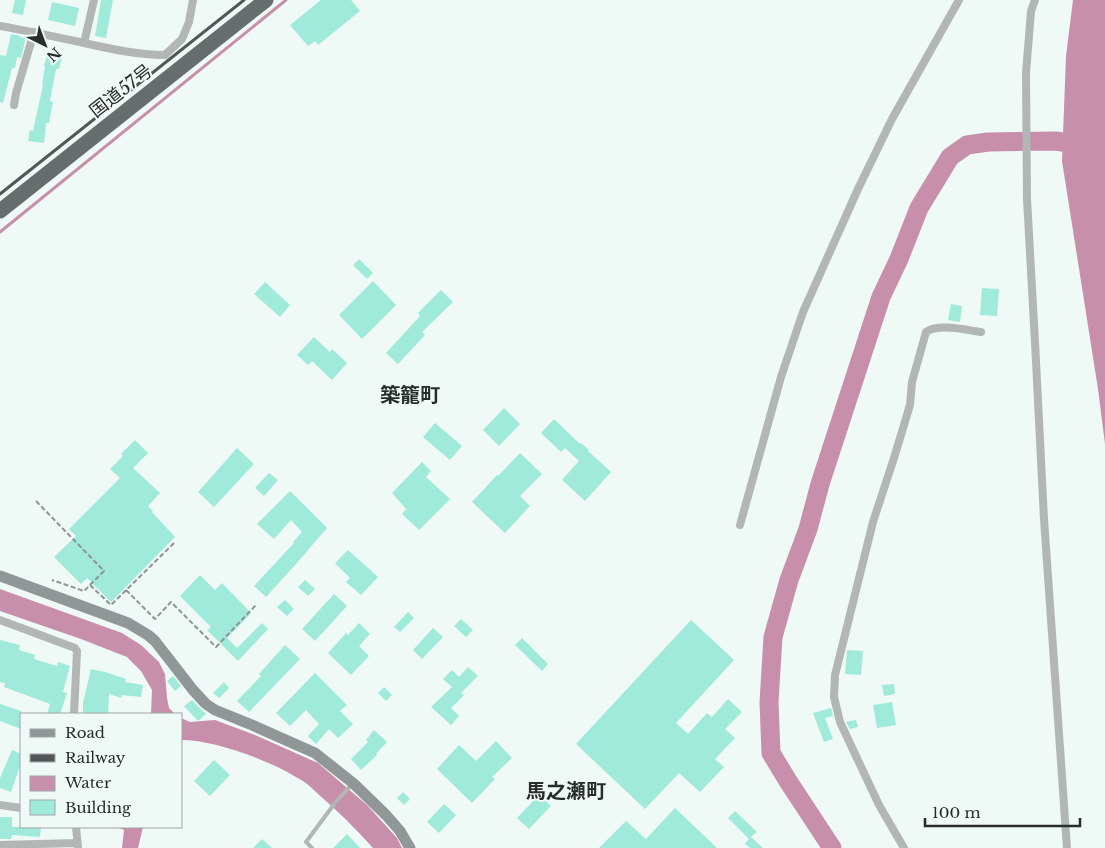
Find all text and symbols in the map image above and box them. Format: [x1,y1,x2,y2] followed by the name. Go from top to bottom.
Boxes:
[20,20,70,70] north arrow
[43,44,65,66] text: N
[85,60,157,122] street label: 国道57号
[380,383,440,407] district label: 築籠町
[20,713,182,828] legend
[65,723,105,742] text: Road
[65,748,126,767] text: Railway
[64,773,112,792] text: Water
[526,779,606,803] district label: 馬之瀬町
[925,796,1080,828] scale bar
[65,798,132,817] text: Building
[932,803,981,822] text: 100 m

